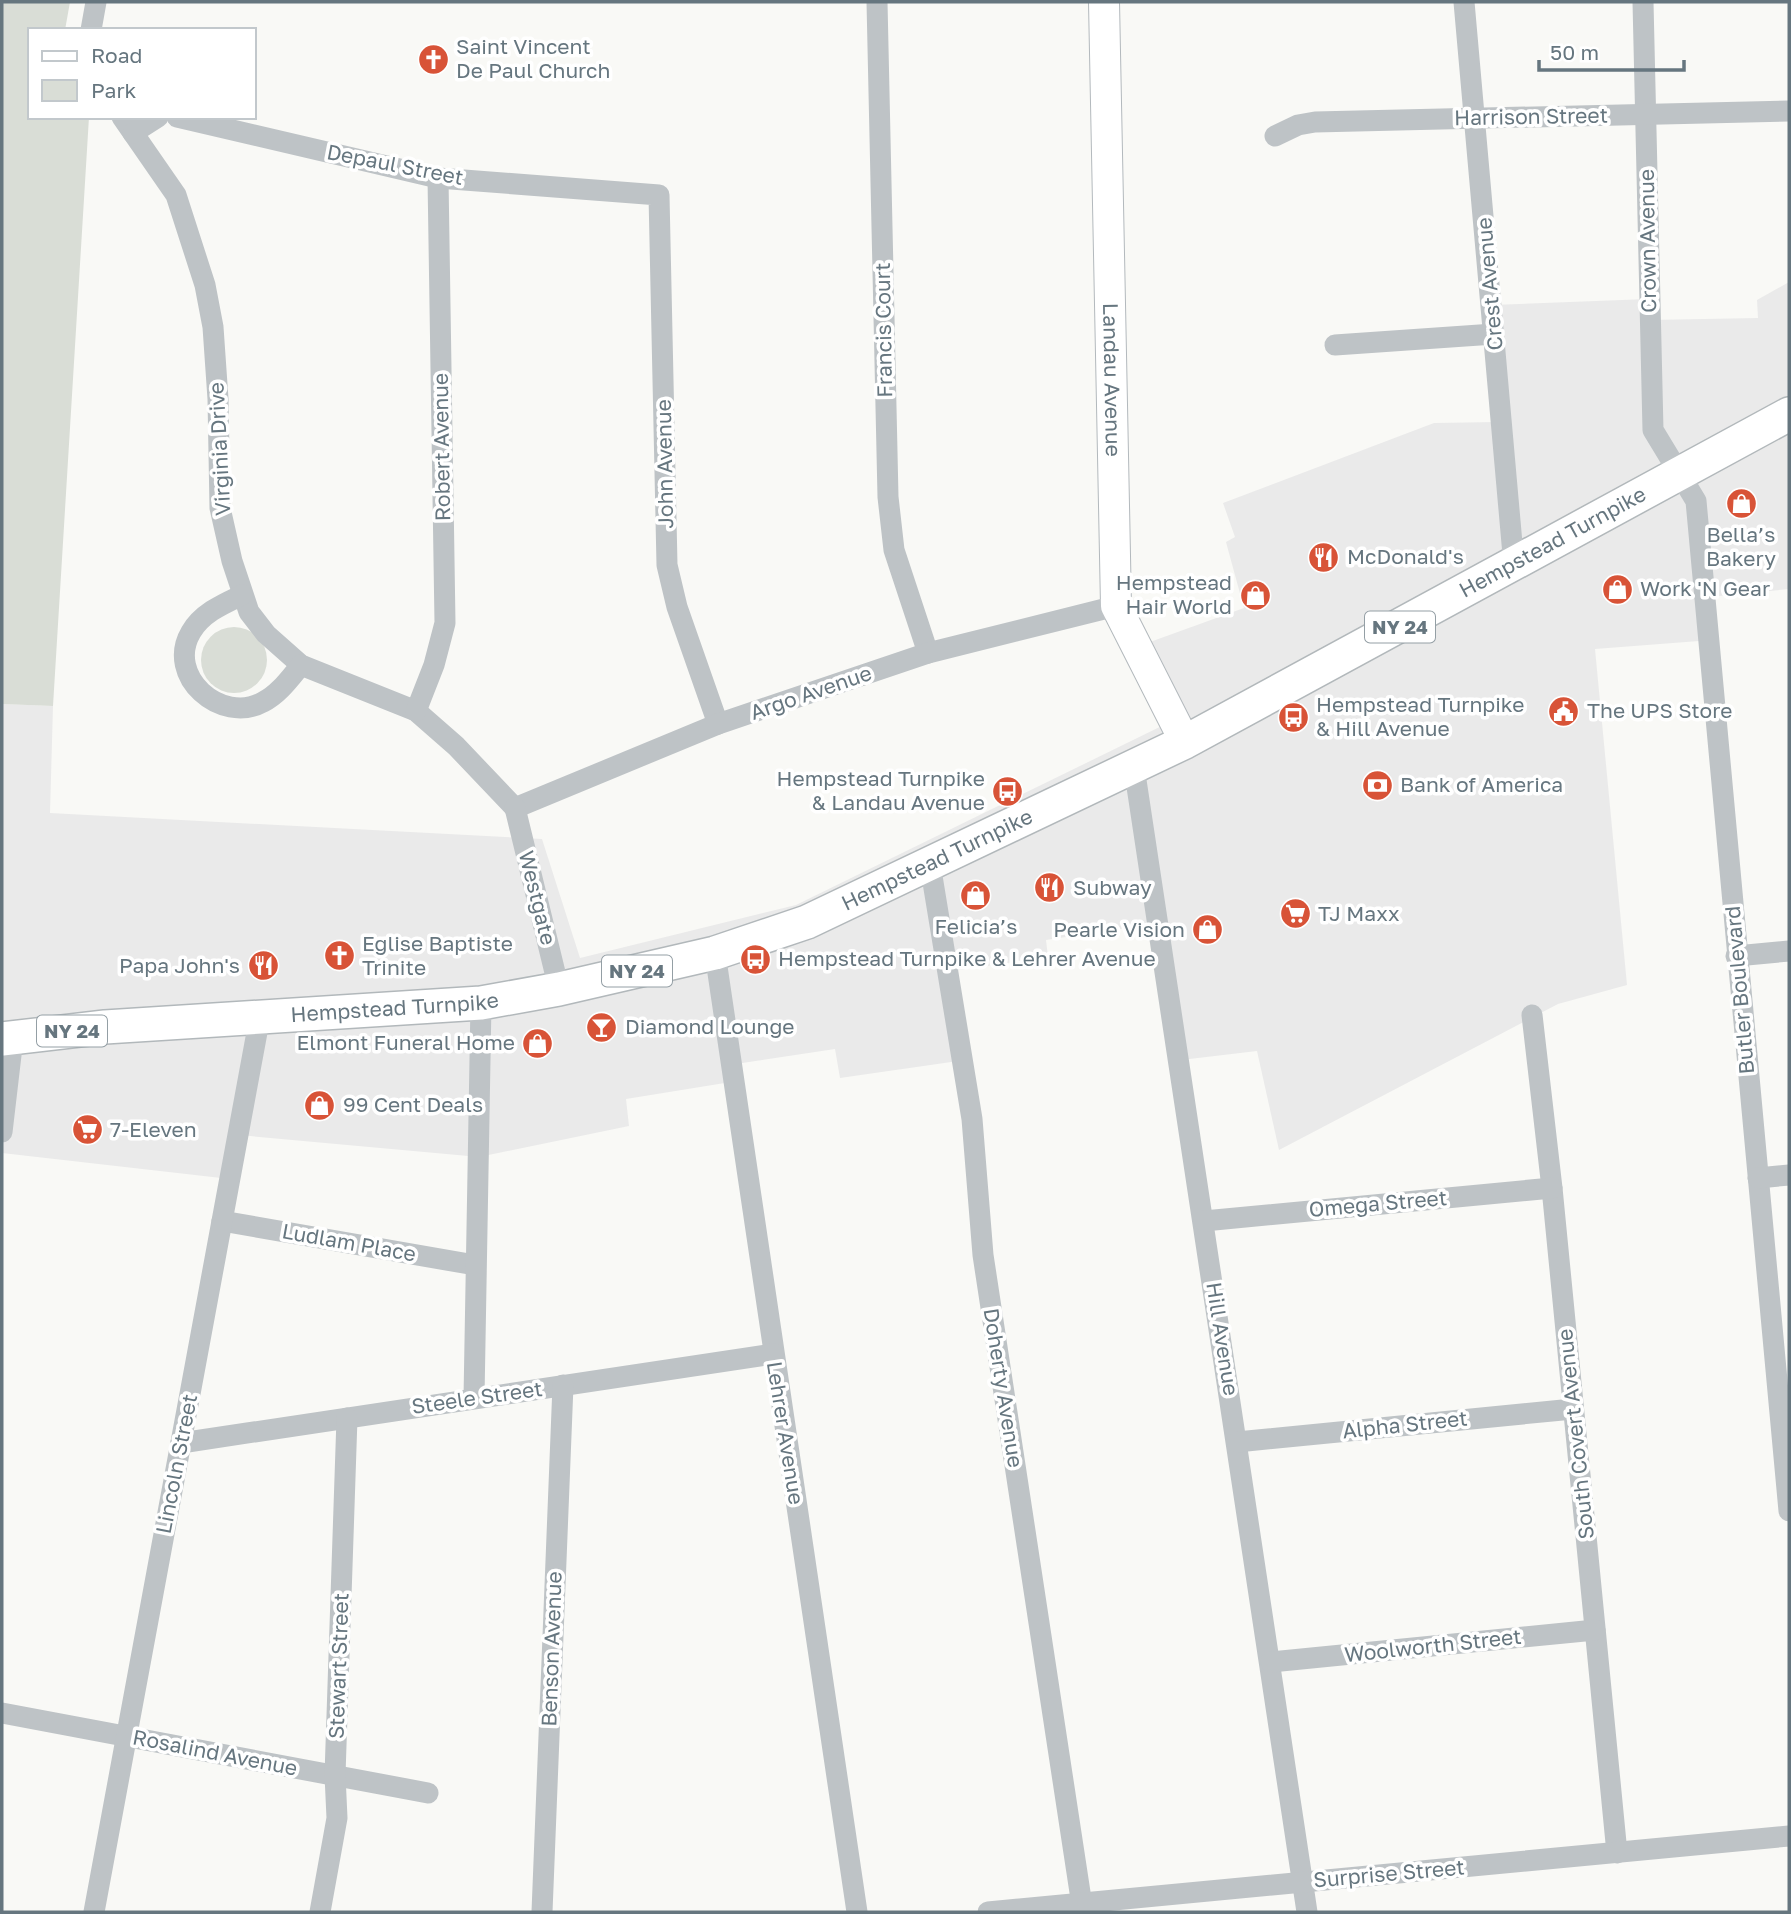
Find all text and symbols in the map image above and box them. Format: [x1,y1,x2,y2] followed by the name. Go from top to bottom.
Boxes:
[28,28,256,119] legend
[1539,28,1684,72] scale bar
[456,33,610,83] place label: Saint Vincent De Paul Church
[1550,39,1599,65] text: 50 m
[91,42,142,68] text: Road
[416,42,450,76] church icon: Saint Vincent De Paul Church
[91,77,137,103] text: Park
[1454,102,1608,130] street label: Harrison Street
[325,138,466,190] street label: Depaul Street
[1633,169,1661,313] street label: Crown Avenue
[1470,217,1508,352] street label: Crest Avenue
[869,262,897,398] street label: Francis Court
[1098,303,1127,457] street label: Landau Avenue
[427,373,455,521] street label: Robert Avenue
[203,382,235,517] street label: Virginia Drive
[650,399,678,529] street label: John Avenue
[1454,480,1650,603] street label: Hempstead Turnpike
[1724,486,1758,520] shop icon: Bella’s Bakery
[1706,521,1776,571] place label: Bella’s Bakery
[1307,540,1341,574] restaurant icon: McDonald's
[1347,543,1464,569] place label: McDonald's
[1116,569,1232,619] place label: Hempstead Hair World
[1600,572,1634,606] shop icon: Work 'N Gear
[1640,575,1770,601] place label: Work 'N Gear
[1238,578,1272,612] shop icon: Hempstead Hair World
[1365,612,1435,642] road number: NY 24
[746,659,875,725] street label: Argo Avenue
[1316,691,1525,741] place label: Hempstead Turnpike & Hill Avenue
[1547,694,1581,728] public building icon: The UPS Store
[1587,697,1732,723] place label: The UPS Store
[1276,700,1310,734] bus stop icon: Hempstead Turnpike & Hill Avenue
[777,765,985,815] place label: Hempstead Turnpike & Landau Avenue
[1360,768,1394,802] bank icon: Bank of America
[1400,771,1563,797] place label: Bank of America
[991,774,1025,808] bus stop icon: Hempstead Turnpike & Landau Avenue
[837,803,1036,916] street label: Hempstead Turnpike
[514,848,562,948] street label: Westgate
[1033,871,1067,905] restaurant icon: Subway
[1073,874,1152,900] place label: Subway
[959,878,993,912] shop icon: Felicia’s
[1278,897,1312,931] supermarket icon: TJ Maxx
[1318,900,1400,926] place label: TJ Maxx
[1719,905,1759,1075] street label: Butler Boulevard
[935,913,1017,939] place label: Felicia’s
[1191,913,1225,947] shop icon: Pearle Vision
[1053,916,1185,942] place label: Pearle Vision
[362,930,513,980] place label: Eglise Baptiste Trinite
[322,939,356,973] church icon: Eglise Baptiste Trinite
[738,942,772,976] bus stop icon: Hempstead Turnpike & Lehrer Avenue
[778,945,1156,971] place label: Hempstead Turnpike & Lehrer Avenue
[246,949,280,983] restaurant icon: Papa John's
[119,952,240,978] place label: Papa John's
[602,956,672,987] road number: NY 24
[290,986,501,1027] street label: Hempstead Turnpike
[585,1010,619,1044] bar icon: Diamond Lounge
[625,1013,795,1039] place label: Diamond Lounge
[37,1015,107,1046] road number: NY 24
[521,1026,555,1060] shop icon: Elmont Funeral Home
[296,1029,515,1055] place label: Elmont Funeral Home
[303,1088,337,1122] shop icon: 99 Cent Deals
[343,1091,483,1117] place label: 99 Cent Deals
[70,1113,104,1147] supermarket icon: 7-Eleven
[110,1116,197,1142] place label: 7-Eleven
[1308,1184,1448,1222] street label: Omega Street
[280,1217,418,1267] street label: Ludlam Place
[1201,1280,1245,1397] street label: Hill Avenue
[979,1306,1029,1469] street label: Doherty Avenue
[1551,1327,1599,1541] street label: South Covert Avenue
[762,1359,810,1506] street label: Lehrer Avenue
[410,1375,544,1419] street label: Steele Street
[150,1392,202,1536] street label: Lincoln Street
[1341,1405,1469,1443] street label: Alpha Street
[535,1571,567,1727] street label: Benson Avenue
[322,1592,354,1740] street label: Stewart Street
[1343,1623,1523,1667] street label: Woolworth Street
[131,1723,300,1781] street label: Rosalind Avenue
[1312,1853,1466,1893] street label: Surprise Street

